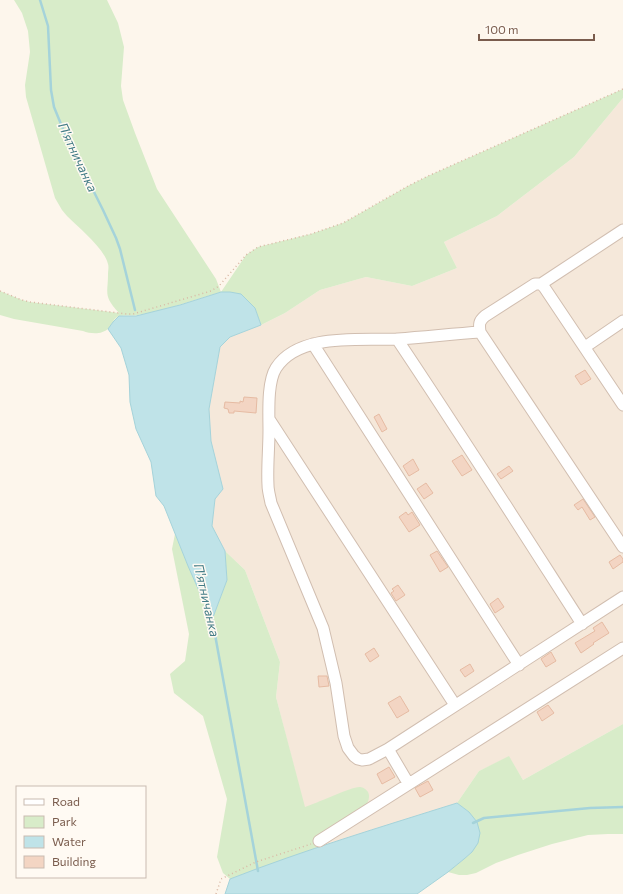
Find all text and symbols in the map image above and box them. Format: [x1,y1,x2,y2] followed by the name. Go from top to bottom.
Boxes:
[479,16,594,42] scale bar
[485,22,519,36] text: 100 m
[55,120,101,195] water label: П'ятничанка
[191,562,223,639] water label: П'ятничанка
[16,786,146,878] legend
[52,794,80,808] text: Road
[52,814,78,828] text: Park
[52,834,86,848] text: Water
[52,854,96,868] text: Building

